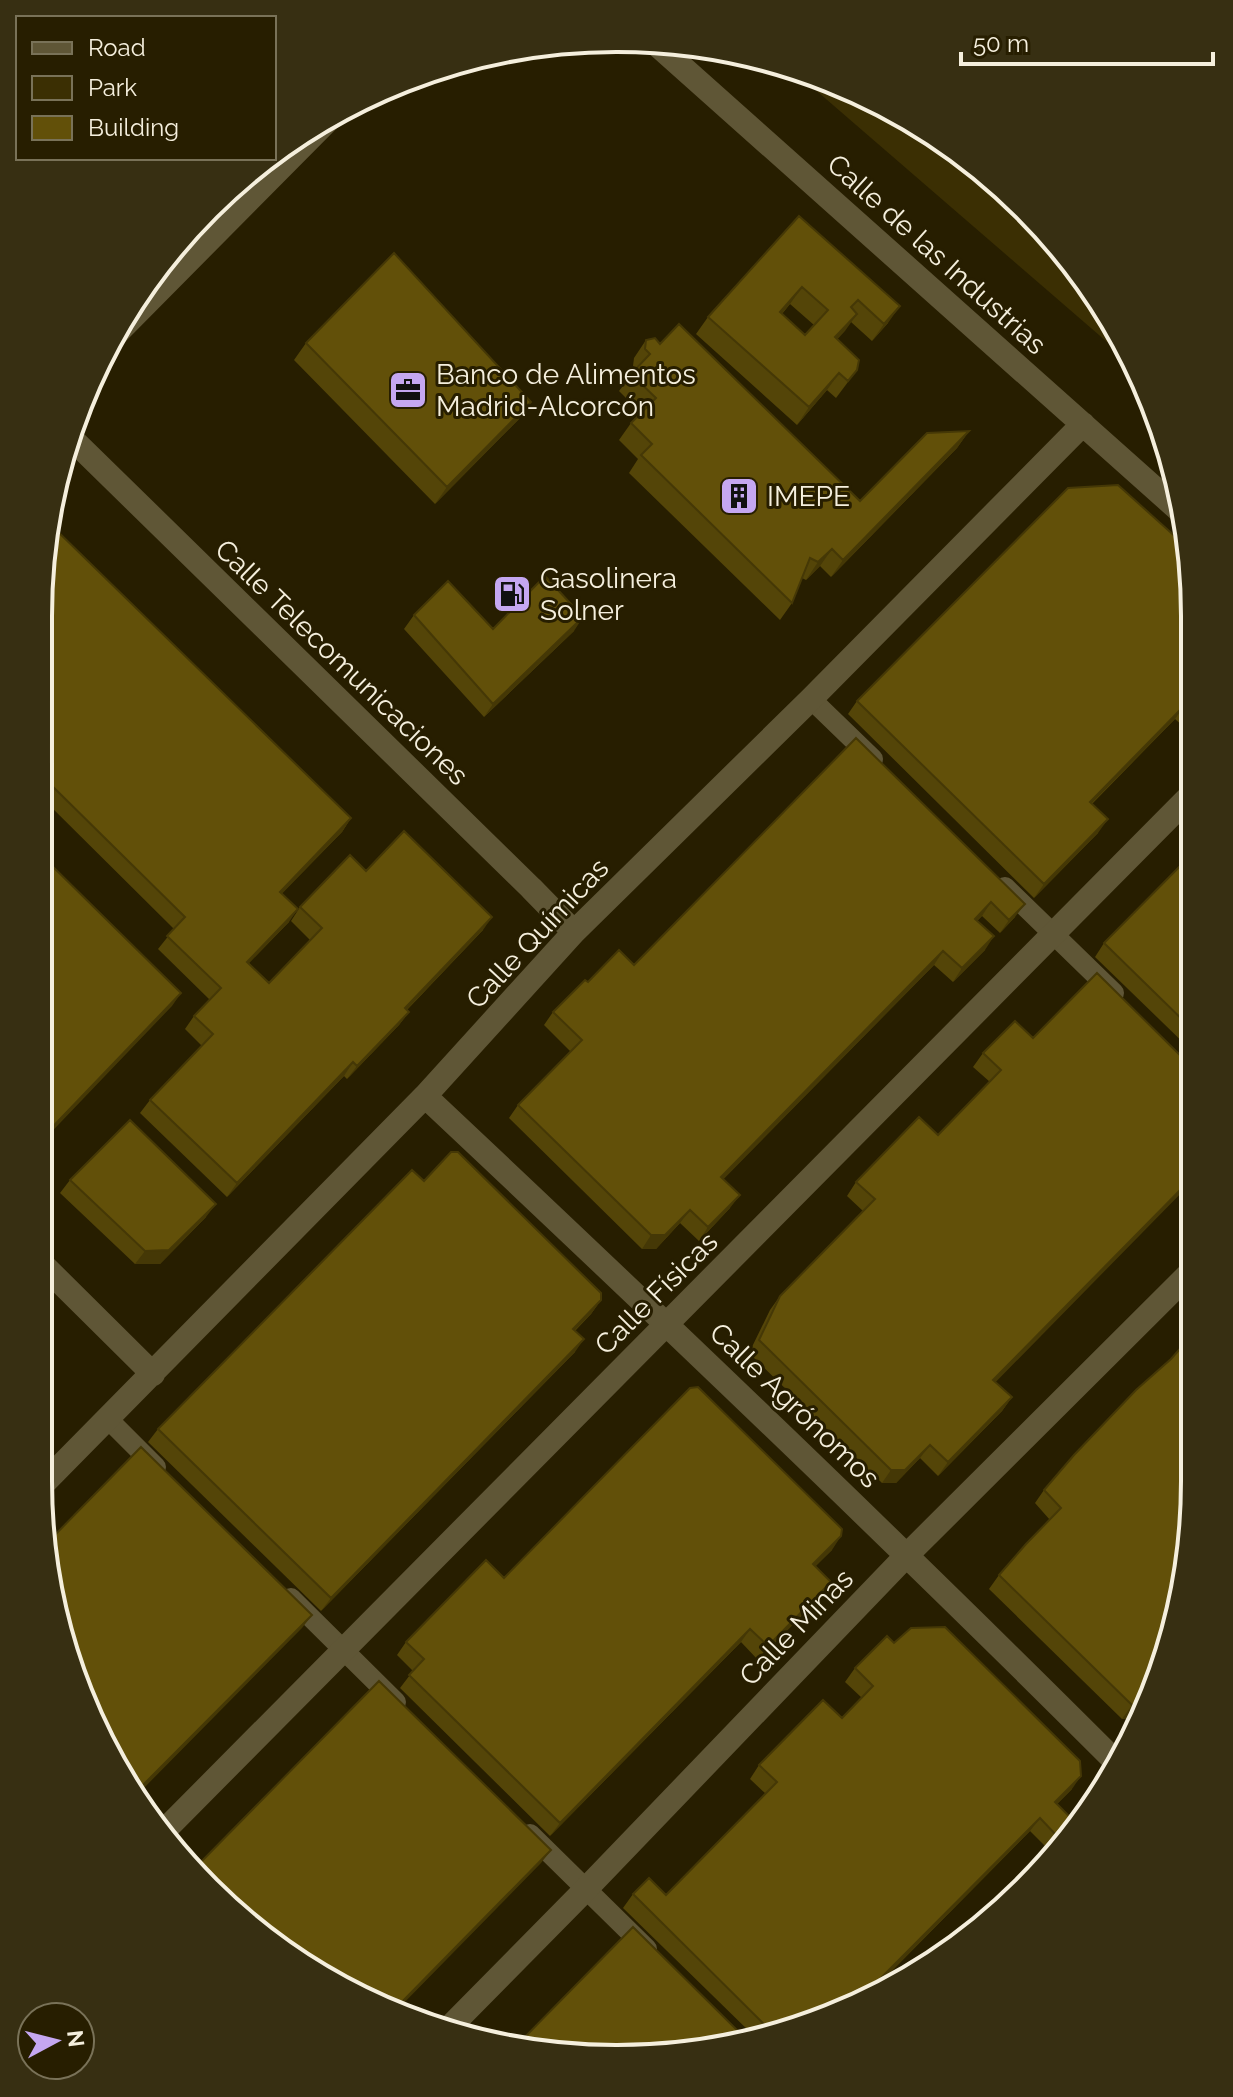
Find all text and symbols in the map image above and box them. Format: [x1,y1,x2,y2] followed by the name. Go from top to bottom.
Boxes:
[16,16,276,160] legend
[961,16,1213,66] scale bar
[973,29,1029,58] text: 50 m
[88,33,146,62] text: Road
[88,73,137,102] text: Park
[88,113,179,142] text: Building
[821,148,1053,361] street label: Calle de las Industrias
[436,358,696,423] place label: Banco de Alimentos Madrid-Alcorcón
[387,369,429,411] office icon: Banco de Alimentos Madrid-Alcorcón
[718,475,760,517] building icon: IMEPE
[767,480,850,513] place label: IMEPE
[208,533,475,792] street label: Calle Telecomunicaciones
[540,562,677,627] place label: Gasolinera Solner
[491,573,533,615] fuel station icon: Gasolinera Solner
[459,852,615,1015] street label: Calle Químicas
[588,1225,724,1361] street label: Calle Físicas
[703,1316,886,1495] street label: Calle Agrónomos
[733,1562,860,1692] street label: Calle Minas
[16,2001,96,2081] north arrow
[62,2029,90,2048] text: N

